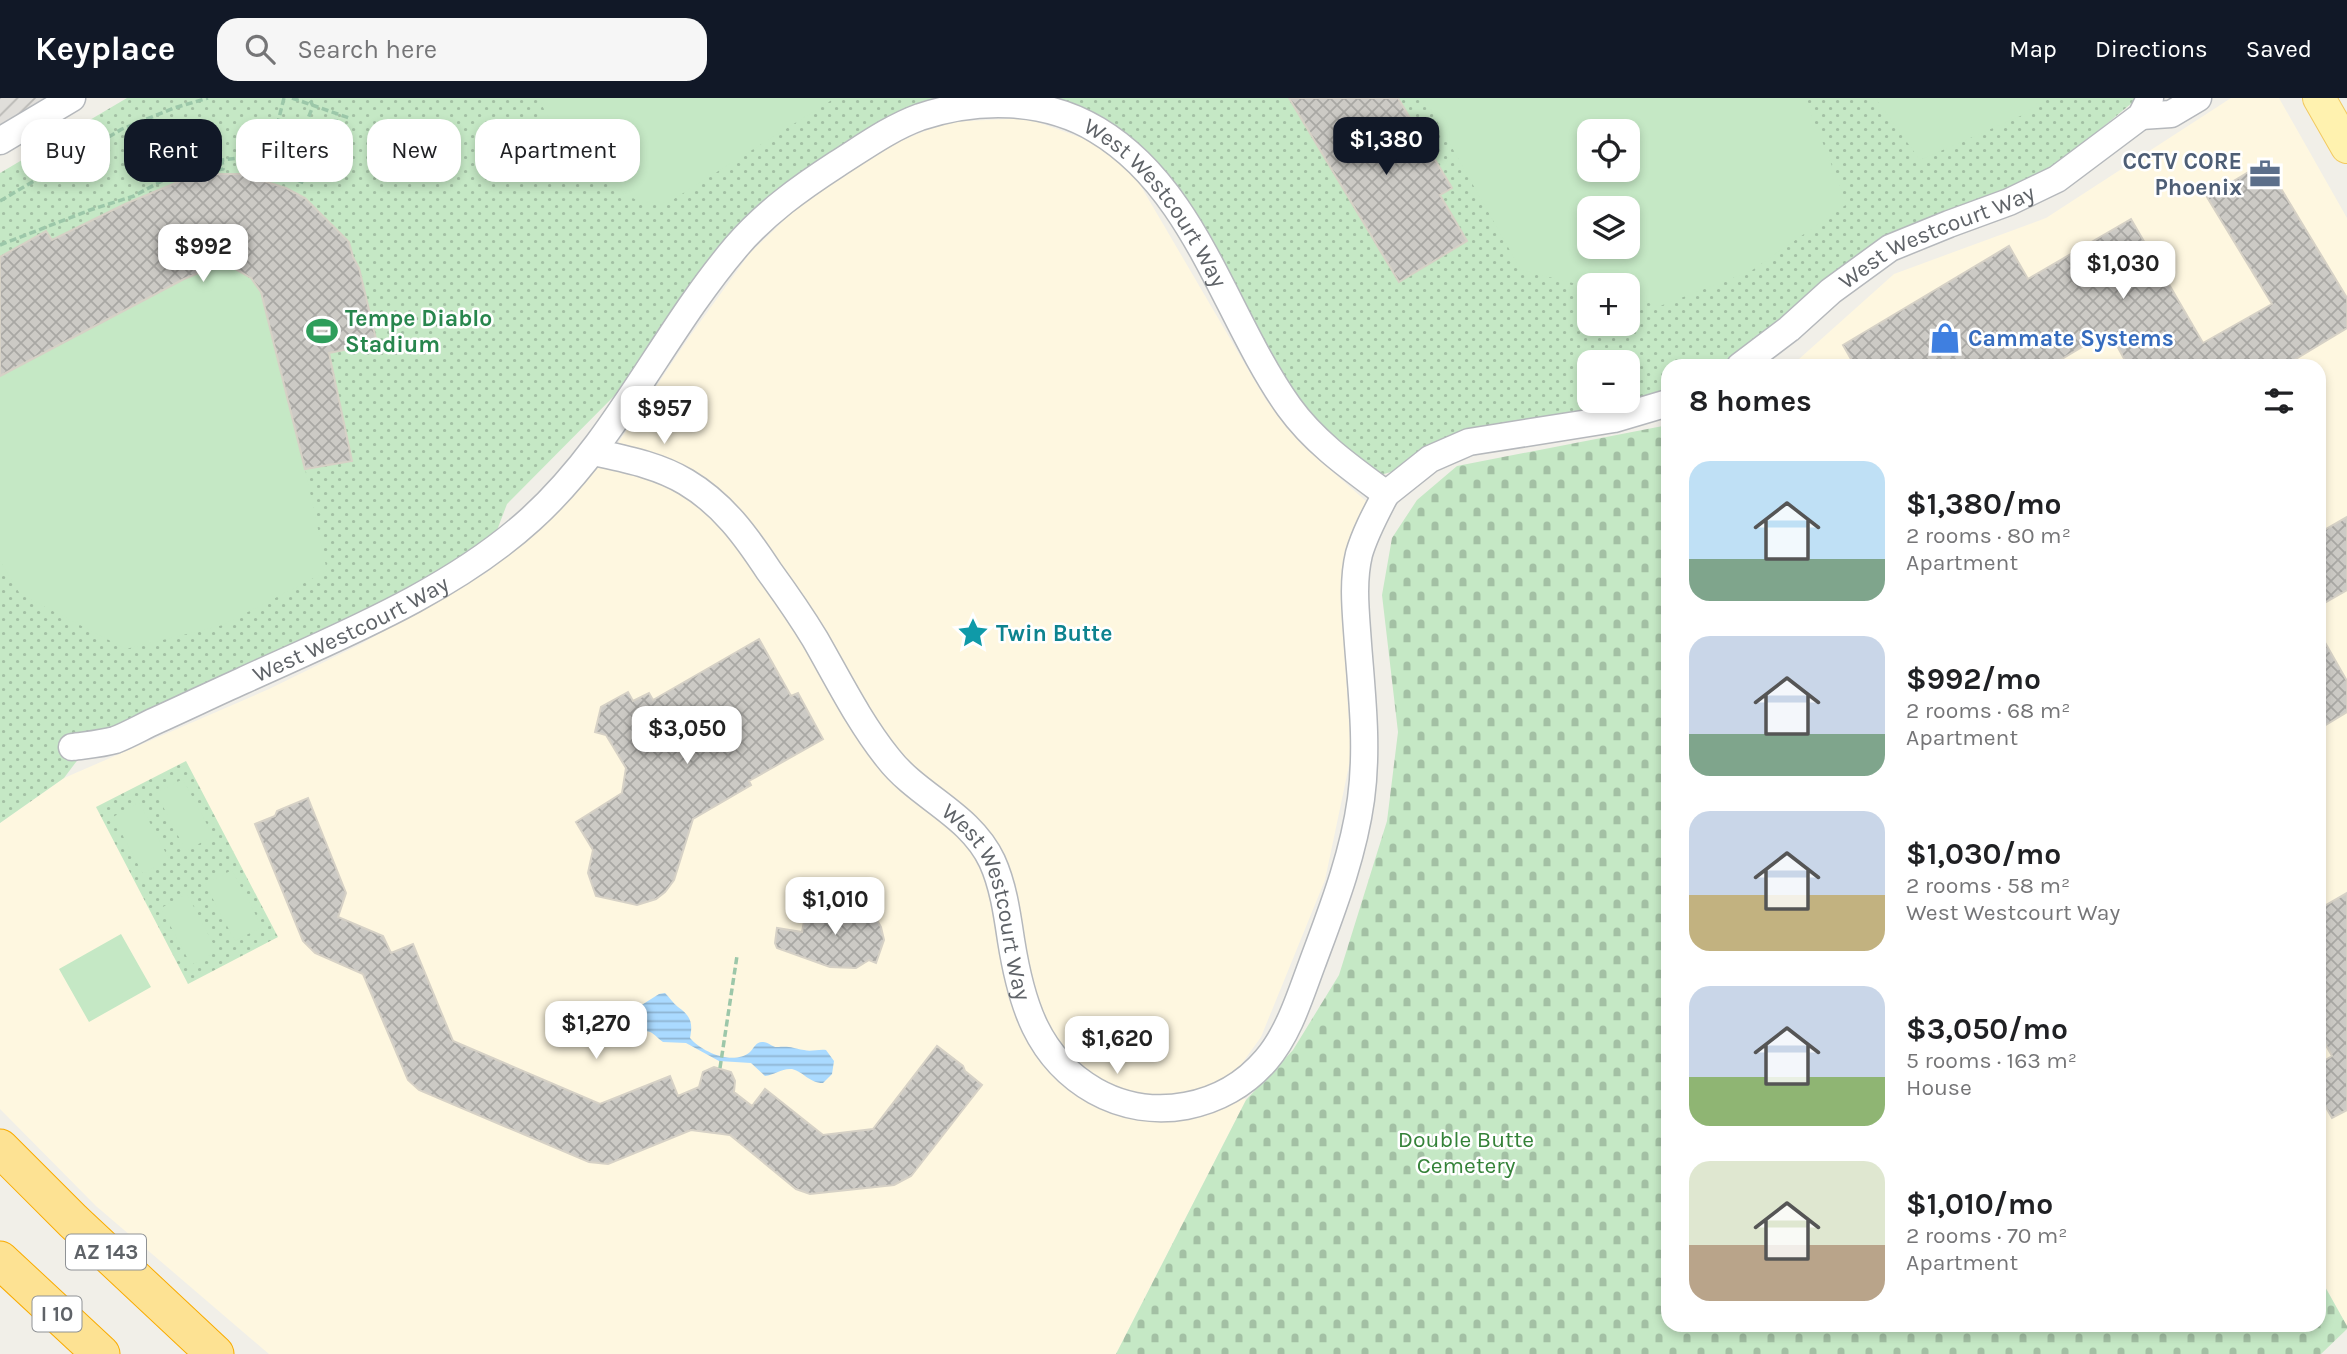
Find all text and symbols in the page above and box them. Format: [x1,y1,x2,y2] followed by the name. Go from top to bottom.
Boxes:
[217,18,707,81] search box
[35,30,175,68] text: Keyplace
[241,30,279,68] icon: search
[297,34,437,65] text: Search here
[2009,35,2057,63] text: Map
[2095,35,2208,63] text: Directions
[2246,35,2312,63] text: Saved
[1079,112,1233,292] street label: West Westcourt Way
[1329,118,1443,177] pin: $1,380
[21,119,110,182] chip: Buy
[124,119,222,182] chip: Rent
[236,119,353,182] chip: Filters
[367,119,461,182] chip: New
[475,119,640,182] chip: Apartment
[1577,119,1640,413] map controls
[1577,119,1640,182] button: locate
[1349,126,1423,153] text: $1,380
[2122,148,2242,201] place label: CCTV CORE Phoenix
[2248,157,2282,191] office icon: CCTV CORE Phoenix
[1834,179,2039,295] street label: West Westcourt Way
[1577,196,1640,259] button: layers
[162,225,244,284] pin: $992
[174,233,232,260] text: $992
[2066,242,2180,301] pin: $1,030
[2086,250,2160,277] text: $1,030
[1577,273,1640,336] button: +
[345,305,492,358] place label: Tempe Diablo Stadium
[305,314,339,348] sports icon: Tempe Diablo Stadium
[1928,321,1962,355] shop icon: Cammate Systems
[1968,325,2174,352] place label: Cammate Systems
[1577,350,1640,413] button: −
[2260,382,2298,420] icon: filters
[1689,383,1812,419] text: 8 homes
[623,386,705,446] pin: $957
[637,395,691,422] text: $957
[1906,486,2062,522] text: $1,380/mo
[1745,489,1829,573] icon: home
[1906,522,2071,549] text: 2 rooms · 80 m²
[1906,549,2018,576] text: Apartment
[249,570,454,688] street label: West Westcourt Way
[956,616,990,650] place icon: Twin Butte
[996,620,1112,647] place label: Twin Butte
[1906,661,2041,697] text: $992/mo
[1745,664,1829,748] icon: home
[1906,697,2070,724] text: 2 rooms · 68 m²
[630,706,744,766] pin: $3,050
[648,715,726,742] text: $3,050
[1906,724,2018,751] text: Apartment
[936,798,1037,1004] street label: West Westcourt Way
[1906,836,2061,872] text: $1,030/mo
[1745,839,1829,923] icon: home
[1906,872,2070,899] text: 2 rooms · 58 m²
[778,878,892,937] pin: $1,010
[801,886,869,913] text: $1,010
[1906,899,2120,926] text: West Westcourt Way
[539,1002,653,1061] pin: $1,270
[561,1010,631,1037] text: $1,270
[1906,1011,2068,1047] text: $3,050/mo
[1745,1014,1829,1098] icon: home
[1060,1016,1174,1076] pin: $1,620
[1081,1025,1153,1052] text: $1,620
[1906,1047,2077,1074] text: 5 rooms · 163 m²
[1906,1074,1972,1101] text: House
[1398,1126,1534,1179] park label: Double Butte Cemetery
[1906,1186,2053,1222] text: $1,010/mo
[1745,1189,1829,1273] icon: home
[1906,1222,2068,1249] text: 2 rooms · 70 m²
[66,1234,146,1270] road number: AZ 143
[1906,1249,2018,1276] text: Apartment
[32,1296,82,1332] road number: I 10

